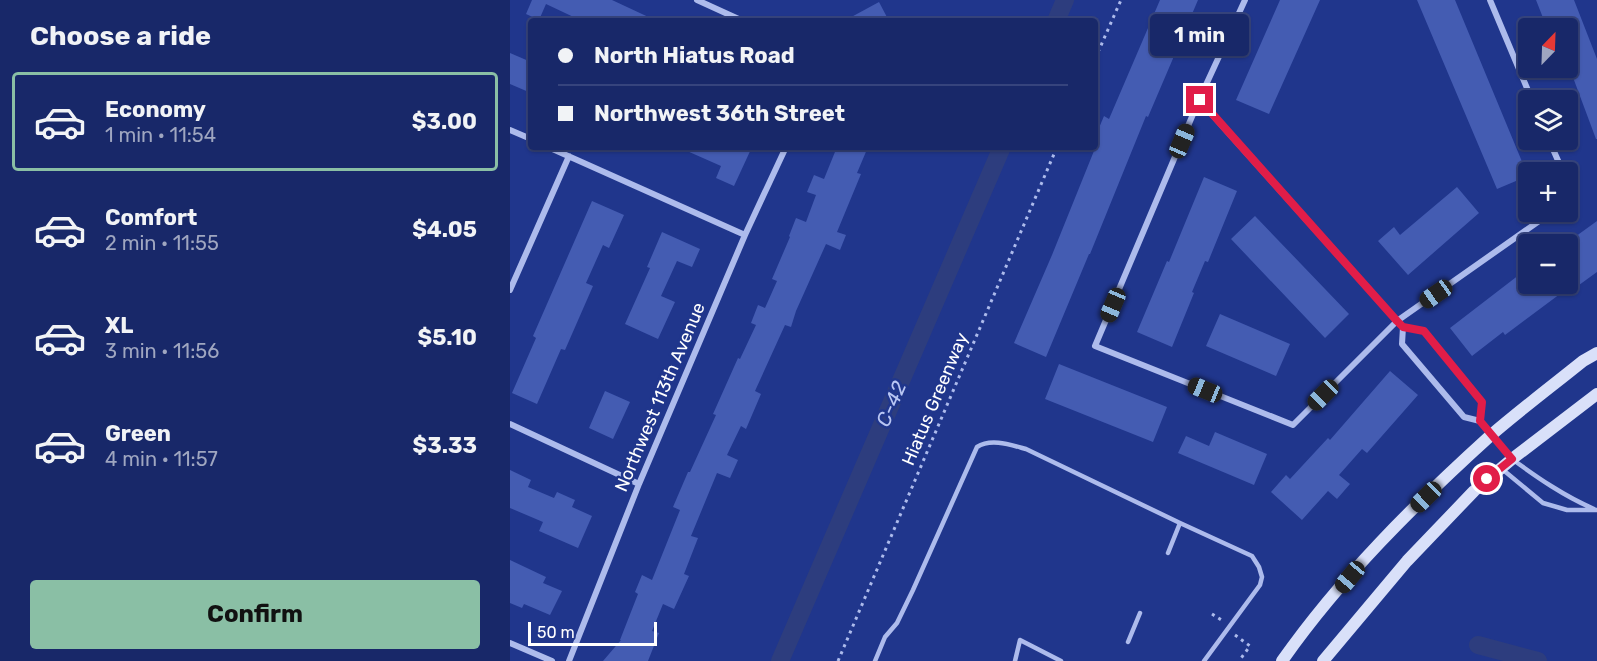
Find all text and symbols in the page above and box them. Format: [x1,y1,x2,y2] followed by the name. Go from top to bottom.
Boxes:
[1150,13,1250,55] callout: 1 min
[1518,18,1578,78] north arrow
[1518,18,1578,294] map controls
[30,20,211,52] text: Choose a ride
[1174,23,1225,47] text: 1 min
[594,42,795,69] text: North Hiatus Road
[1186,86,1213,113] route end
[1518,90,1578,150] button: layers
[33,95,87,149] icon: car
[105,96,206,123] text: Economy
[594,100,845,127] text: Northwest 36th Street
[412,108,477,135] text: $3.00
[1167,121,1197,161] car
[105,123,216,147] text: 1 min · 11:54
[1518,162,1578,222] button: +
[33,203,87,257] icon: car
[105,204,197,231] text: Comfort
[412,216,477,243] text: $4.05
[105,231,219,255] text: 2 min · 11:55
[1518,234,1578,294] button: −
[1416,276,1456,312] car
[1098,285,1128,325] car
[610,299,710,495] street label: Northwest 113th Avenue
[33,311,87,365] icon: car
[105,312,133,339] text: XL
[417,324,477,351] text: $5.10
[897,329,973,469] street label: Hiatus Greenway
[105,339,219,363] text: 3 min · 11:56
[1185,375,1225,405] car
[1304,376,1342,414] car
[871,378,911,430] water label: C-42
[33,419,87,473] icon: car
[105,420,171,447] text: Green
[413,432,477,459] text: $3.33
[105,447,218,471] text: 4 min · 11:57
[1473,465,1500,492] route start
[1407,478,1445,516] car
[1332,557,1368,597] car
[30,580,480,649] button: Confirm
[528,619,657,646] scale bar
[537,623,575,642] text: 50 m

